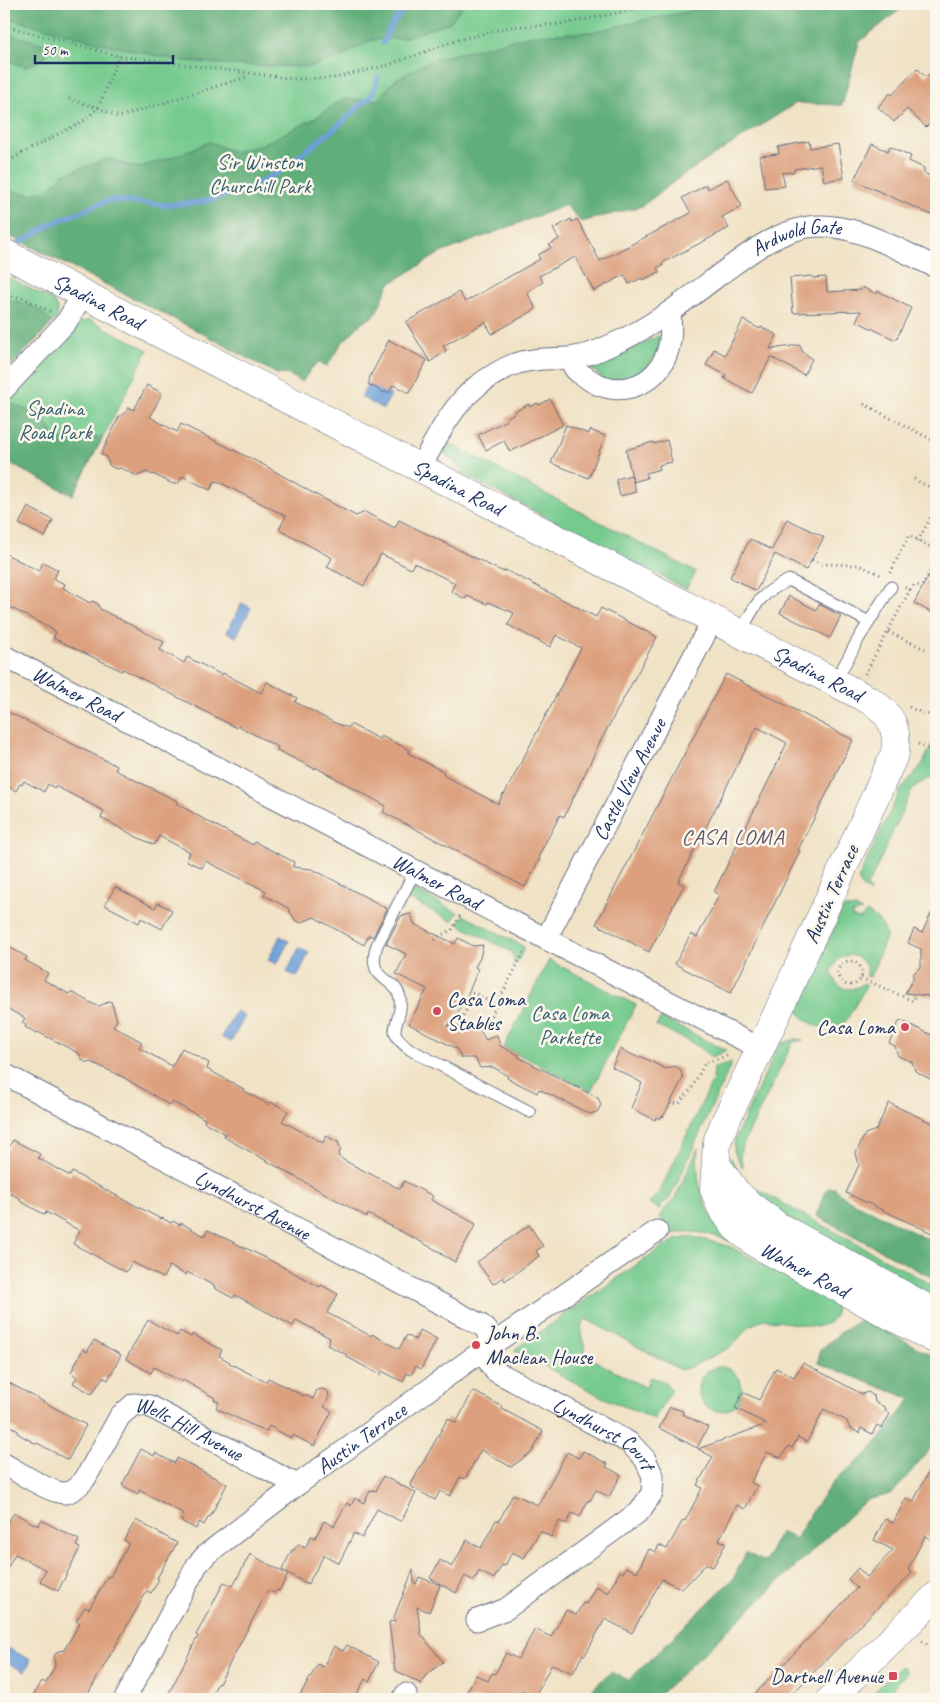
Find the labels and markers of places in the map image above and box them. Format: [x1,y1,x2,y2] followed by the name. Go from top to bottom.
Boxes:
[447,986,527,1036] place label: Casa Loma Stables
[431,1005,443,1017] marker: Casa Loma Stables
[817,1014,897,1040] place label: Casa Loma
[899,1021,911,1033] marker: Casa Loma
[485,1320,593,1370] place label: John B. Maclean House
[470,1339,482,1351] marker: John B. Maclean House
[771,1663,884,1689] place label: Dartnell Avenue
[887,1670,899,1682] marker: Dartnell Avenue

